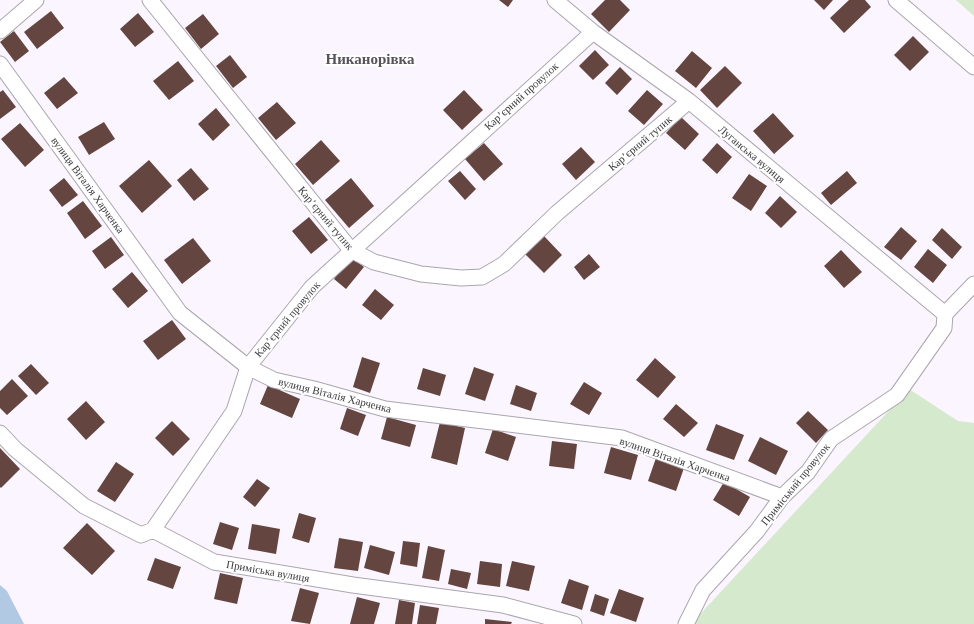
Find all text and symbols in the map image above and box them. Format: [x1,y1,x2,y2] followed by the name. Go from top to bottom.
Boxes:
[326,51,415,67] district label: Никанорівка
[482,59,561,132] street label: Карʼєрний провулок
[606,113,675,173] street label: Карʼєрний тупик
[716,123,788,185] street label: Луганська вулиця
[49,135,127,236] street label: вулиця Віталія Харченка
[296,184,356,253] street label: Карʼєрний тупик
[252,278,323,359] street label: Карʼєрний провулок
[277,375,393,415] street label: вулиця Віталія Харченка
[618,434,732,484] street label: вулиця Віталія Харченка
[758,440,832,527] street label: Приміський провулок
[225,558,311,584] street label: Приміська вулиця

